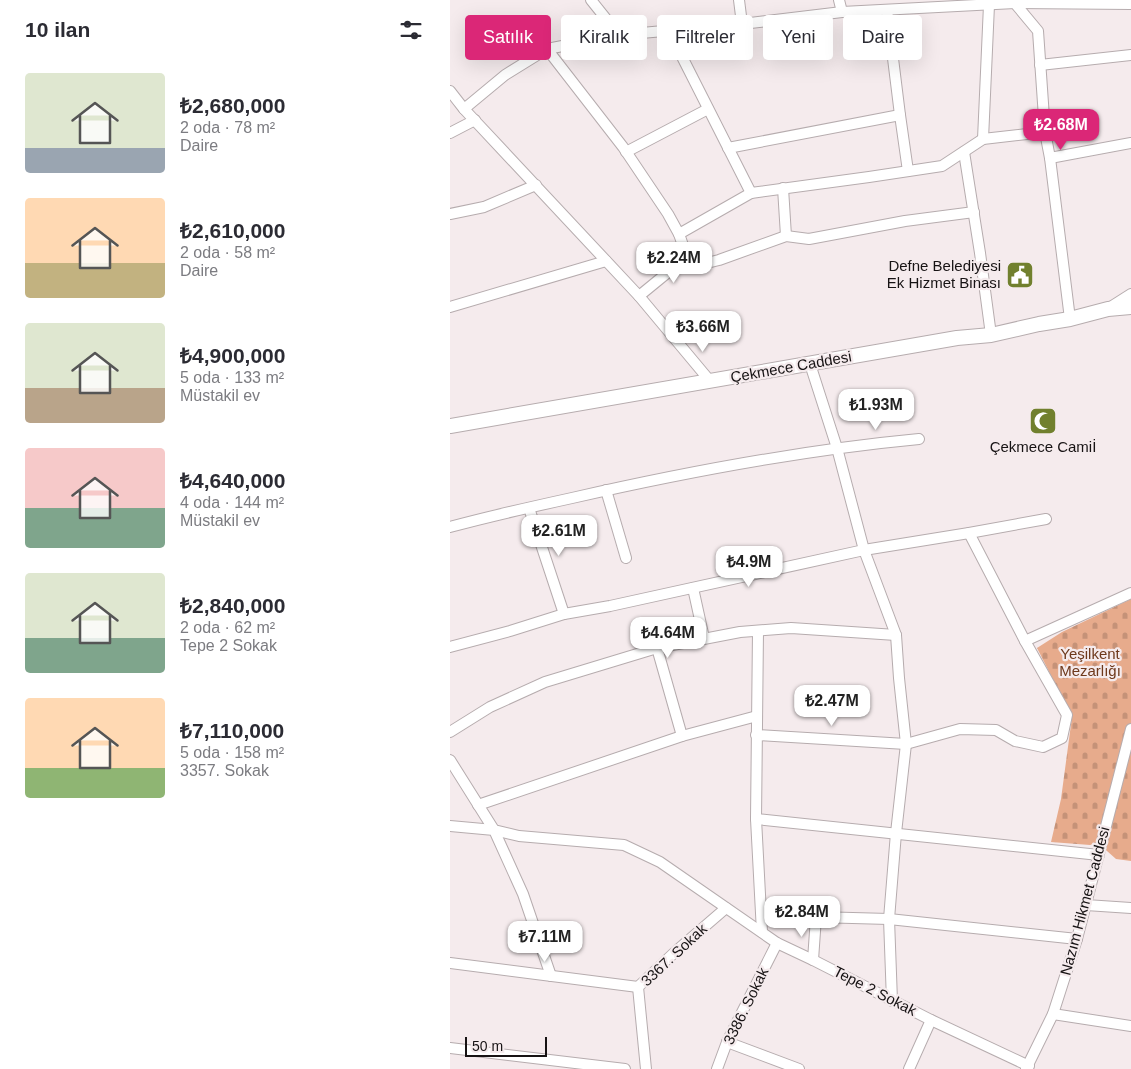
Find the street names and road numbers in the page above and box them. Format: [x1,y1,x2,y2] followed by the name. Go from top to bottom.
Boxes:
[729,347,853,386] street label: Çekmece Caddesi
[1056,825,1113,977] street label: Nazım Hikmet Caddesi
[637,920,710,989] street label: 3367. Sokak
[831,962,920,1019] street label: Tepe 2 Sokak
[720,964,772,1047] street label: 3386. Sokak

